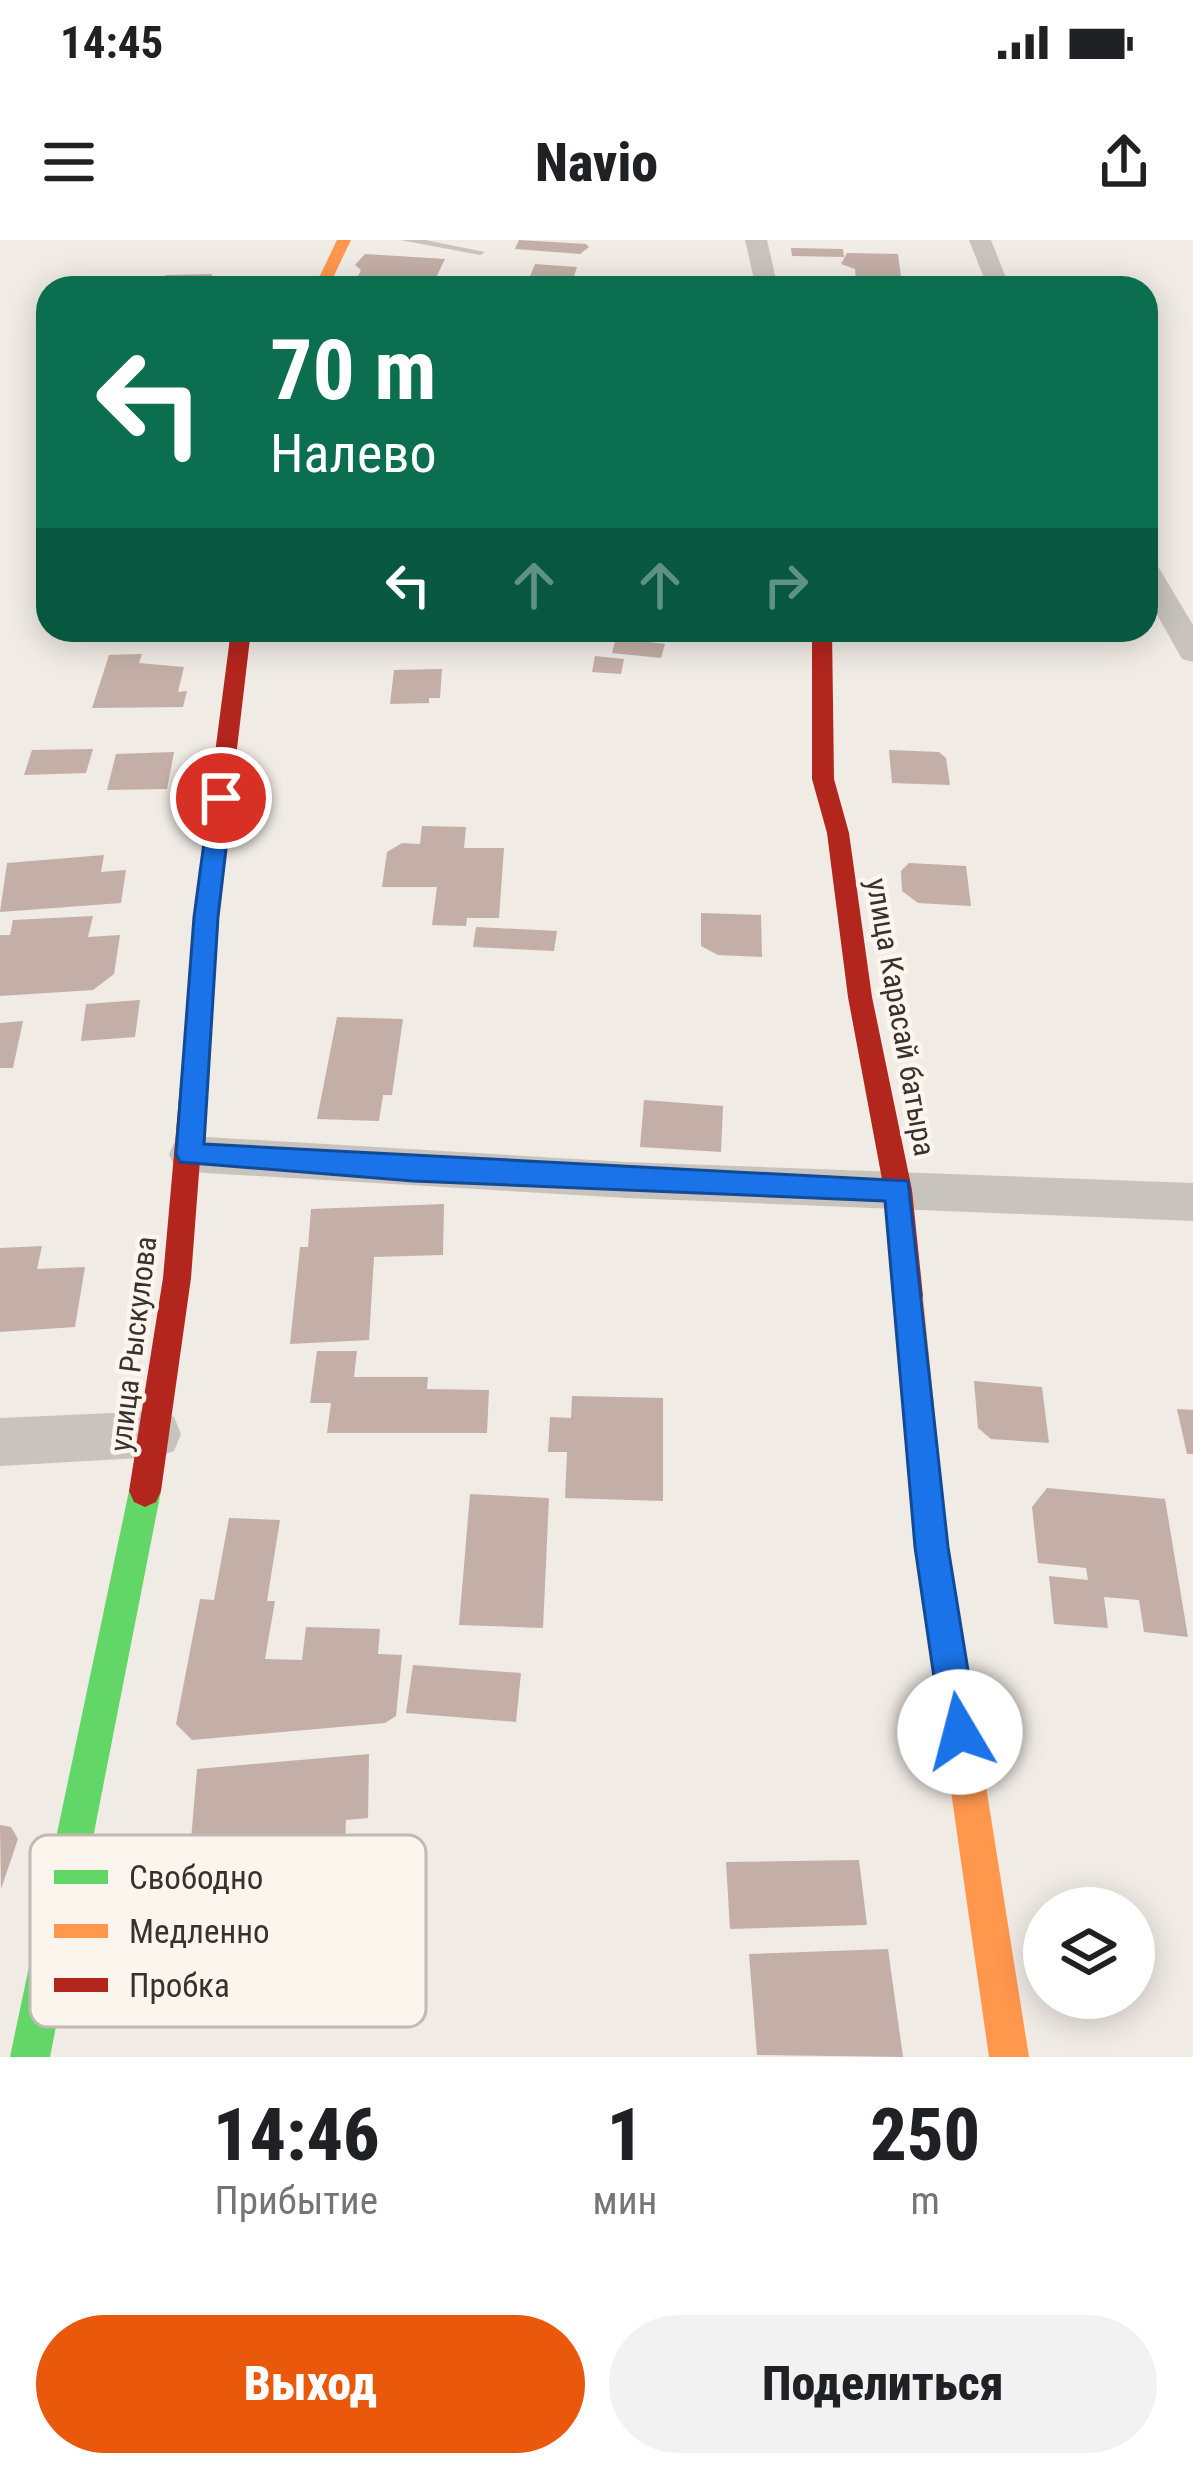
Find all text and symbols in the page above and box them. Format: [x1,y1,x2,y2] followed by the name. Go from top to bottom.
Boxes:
[60,16,163,69] text: 14:45
[36,129,102,195] icon: menu
[1091,129,1157,195] icon: share
[535,131,658,194] text: Navio
[270,321,437,420] text: 70 m
[72,324,228,480] icon: left
[270,422,437,485] text: Налево
[375,552,441,618] icon: left
[501,552,567,618] icon: ahead
[627,552,693,618] icon: ahead
[753,552,819,618] icon: right
[170,747,272,849] pin
[188,765,254,831] icon: arrive
[859,875,943,1159] street label: улица Карасай батыра
[102,1234,164,1454] street label: улица Рыскулова
[897,1669,1023,1795] position arrow
[30,1835,426,2027] legend
[129,1858,263,1897] text: Свободно
[1023,1887,1155,2019] map controls
[1023,1887,1155,2019] button: layers
[129,1912,270,1951] text: Медленно
[129,1966,230,2005] text: Пробка
[213,2093,380,2178] text: 14:46
[607,2093,643,2178] text: 1
[870,2093,980,2178] text: 250
[215,2178,378,2224] text: Прибытие
[593,2178,657,2224] text: мин
[911,2178,940,2224] text: m
[36,2315,585,2453] button: Выход
[609,2315,1157,2453] button: Поделиться

